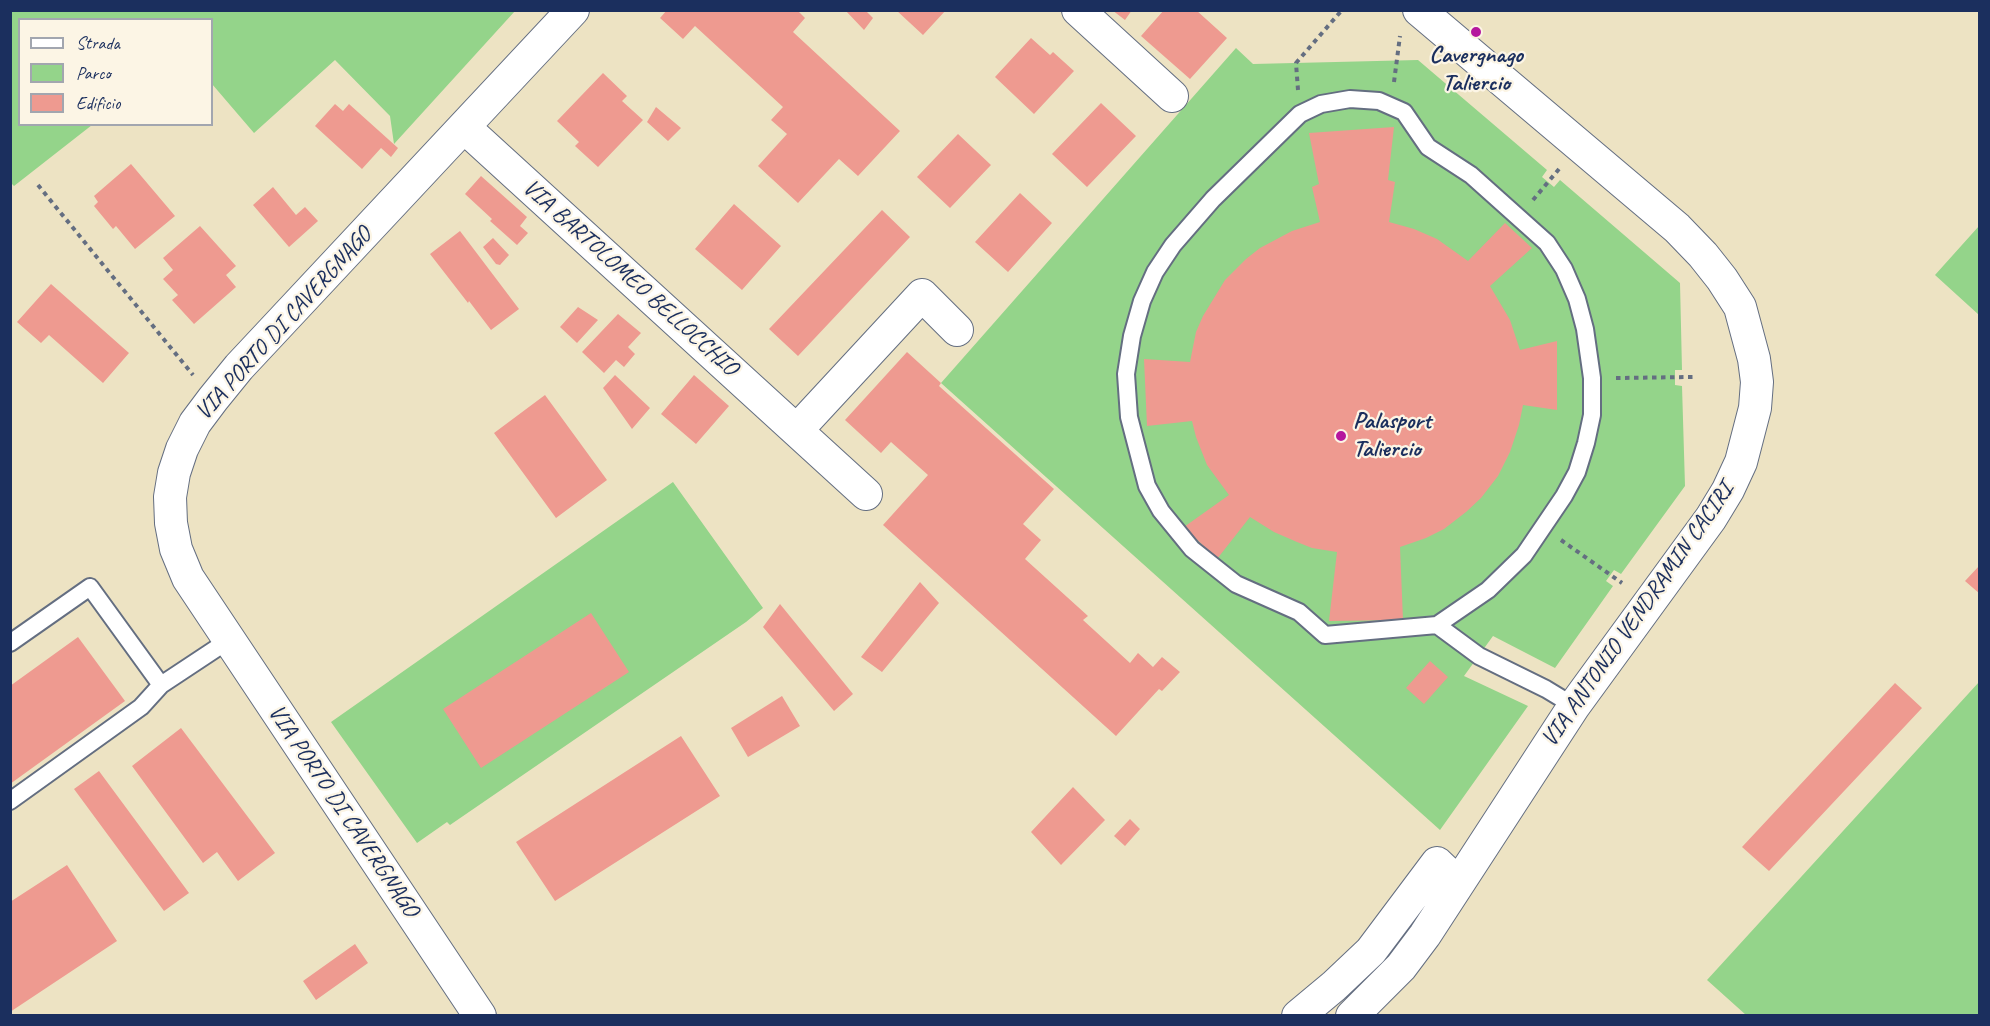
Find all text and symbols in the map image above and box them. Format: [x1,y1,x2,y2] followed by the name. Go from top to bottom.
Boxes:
[18,18,213,126] legend
[1469,25,1483,39] marker: Cavergnago Taliercio
[76,32,120,54] text: Strada
[1429,42,1523,98] place label: Cavergnago Taliercio
[76,62,111,84] text: Parco
[76,92,120,114] text: Edificio
[516,174,744,382] street label: VIA BARTOLOMEO BELLOCCHIO
[190,221,378,427] street label: VIA PORTO DI CAVERGNAGO
[1353,408,1431,464] place label: Palasport Taliercio
[1334,429,1348,443] marker: Palasport Taliercio
[1536,477,1740,753] street label: VIA ANTONIO VENDRAMIN CACIRI
[261,699,425,923] street label: VIA PORTO DI CAVERGNAGO

